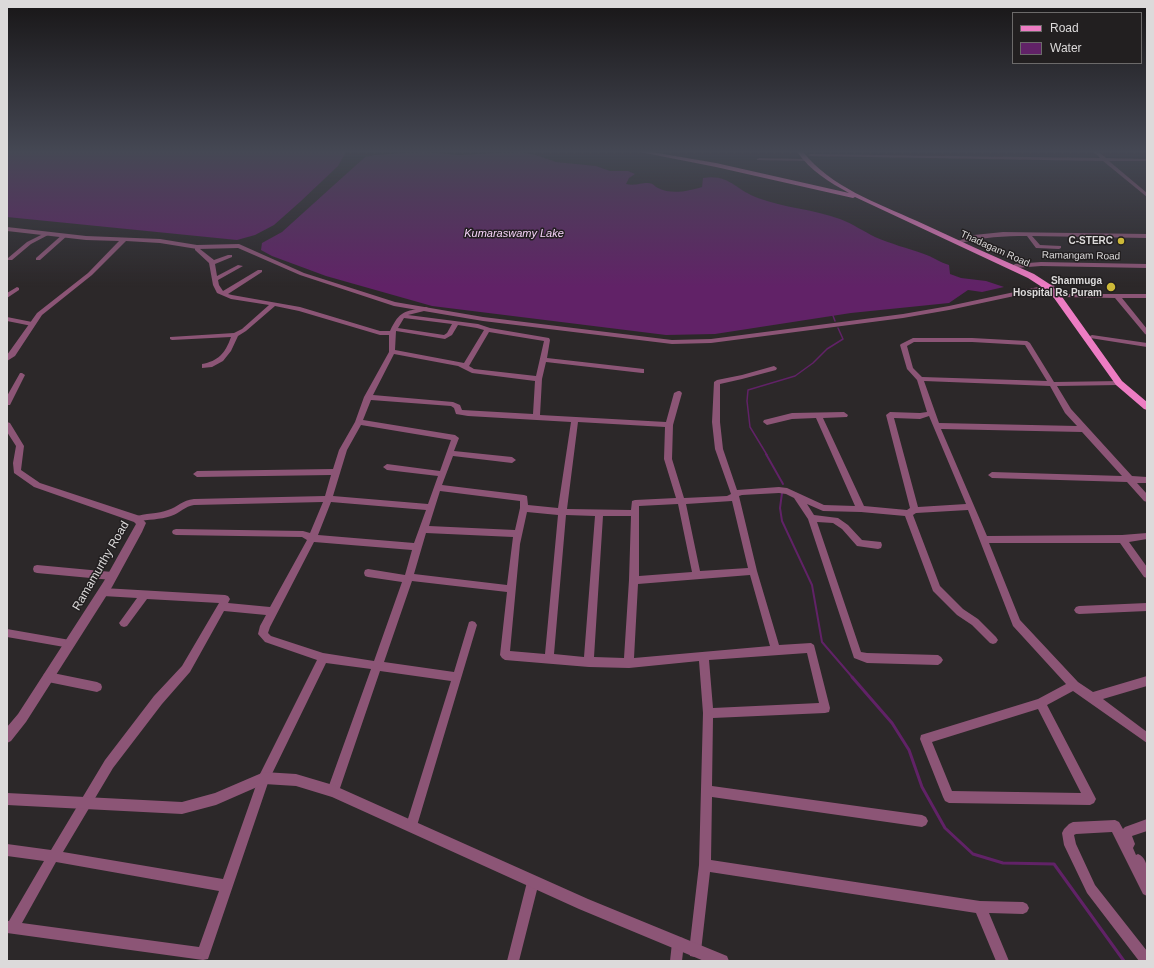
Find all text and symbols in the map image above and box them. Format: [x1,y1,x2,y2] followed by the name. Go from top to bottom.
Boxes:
[1012,12,1142,64] legend
[1050,21,1079,35] text: Road
[1050,41,1082,55] text: Water
[464,227,564,241] water label: Kumaraswamy Lake
[959,228,1031,270] street label: Thadagam Road
[1069,235,1113,247] place label: C-STERC
[1116,236,1126,246] marker: C-STERC
[1042,249,1120,263] street label: Ramangam Road
[1013,275,1102,298] place label: Shanmuga Hospital Rs Puram
[1105,281,1117,293] marker: Shanmuga Hospital Rs Puram
[70,519,132,613] street label: Ramamurthy Road

